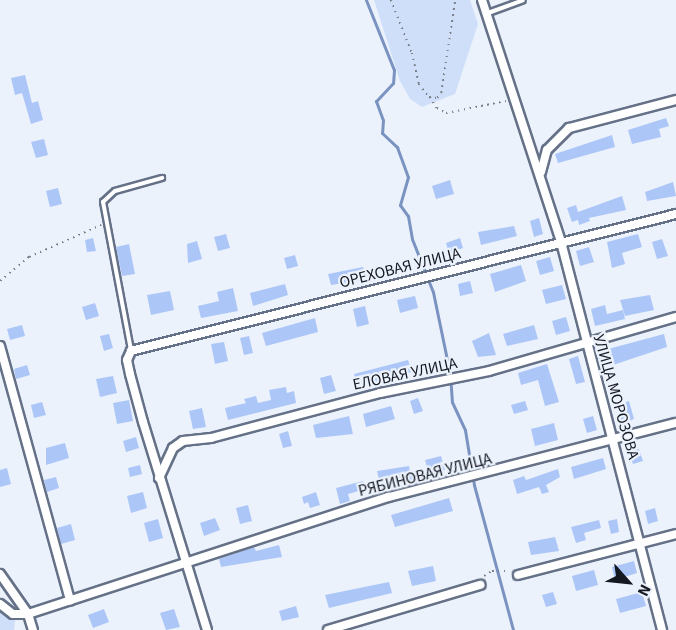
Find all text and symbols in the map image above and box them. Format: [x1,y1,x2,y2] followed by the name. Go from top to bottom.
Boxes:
[337,244,463,292] street label: ОРЕХОВАЯ УЛИЦА
[589,332,643,462] street label: УЛИЦА МОРОЗОВА
[351,354,459,394] street label: ЕЛОВАЯ УЛИЦА
[356,449,494,501] street label: РЯБИНОВАЯ УЛИЦА
[598,552,658,612] north arrow
[632,580,656,600] text: N

